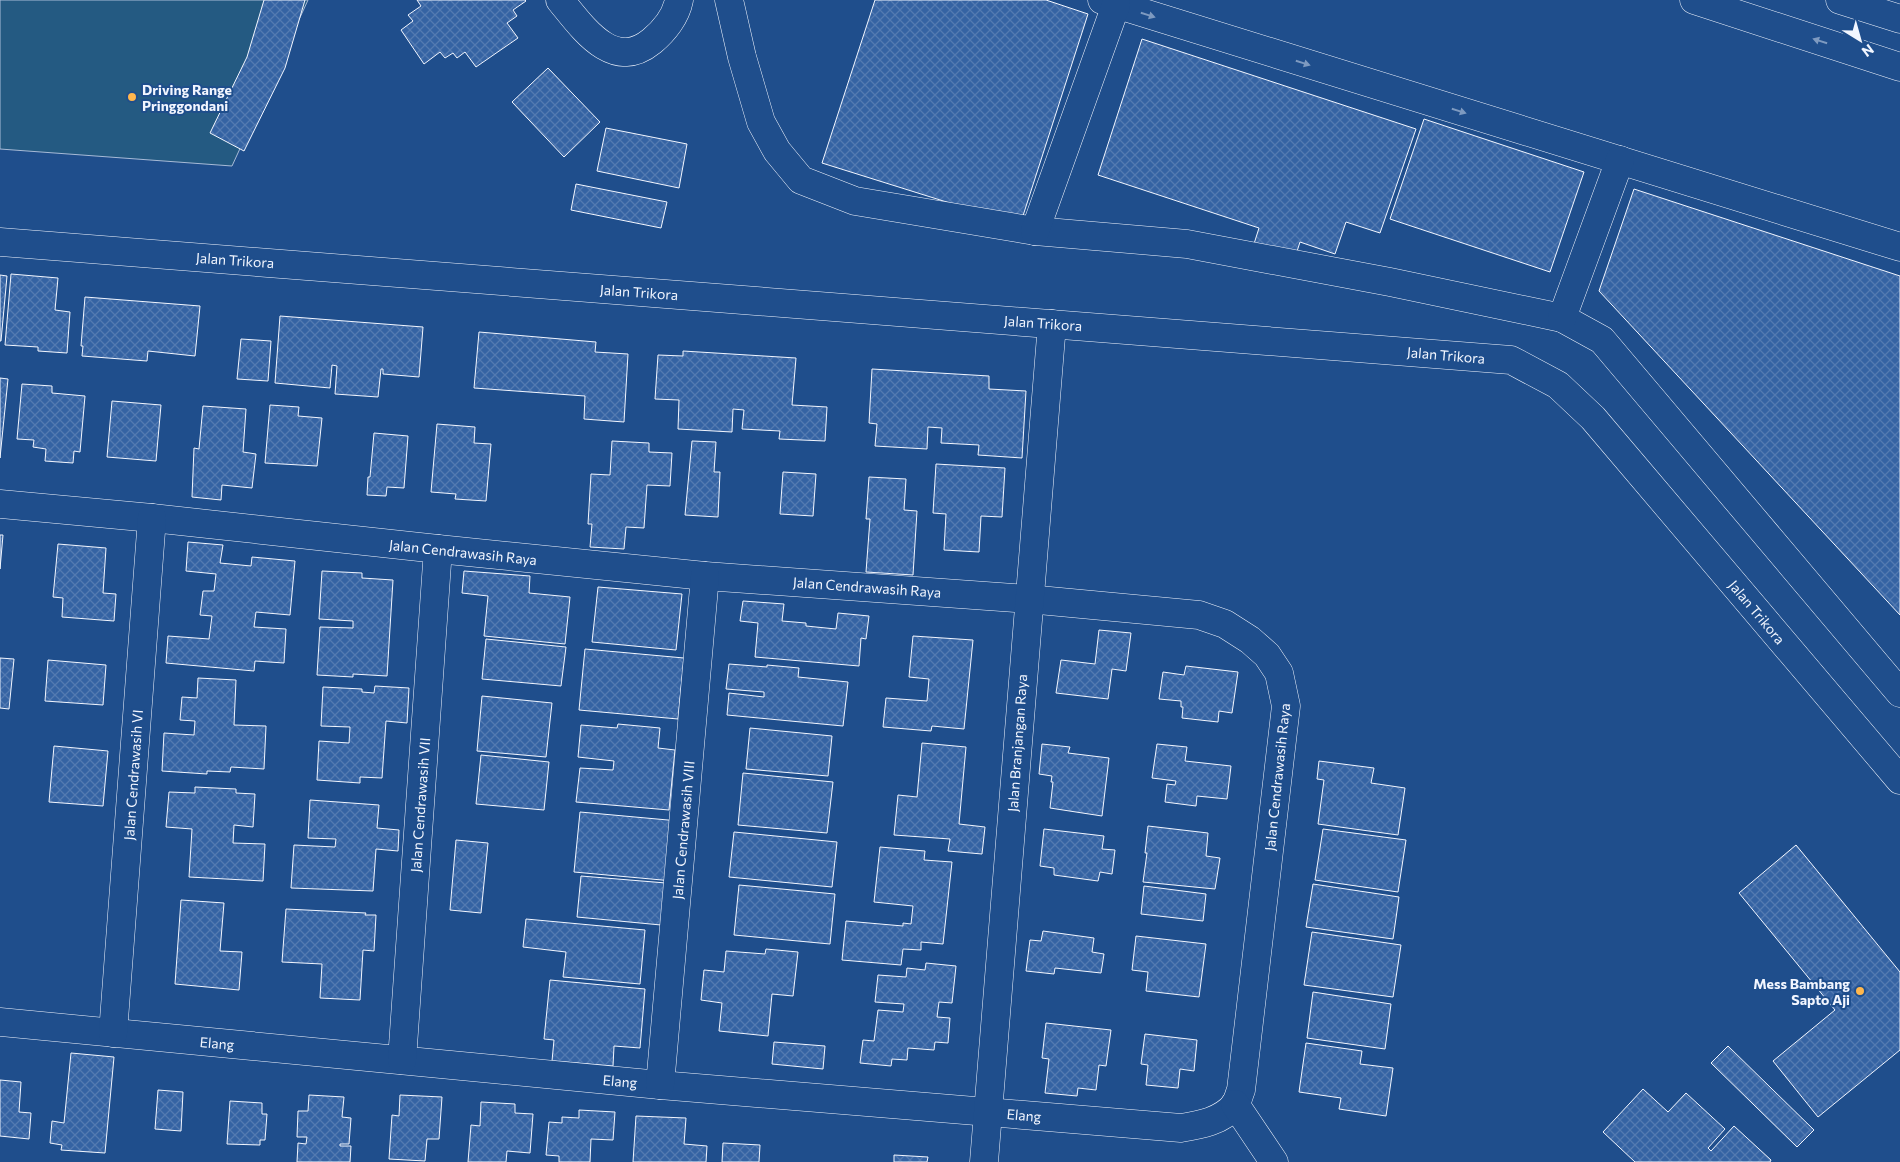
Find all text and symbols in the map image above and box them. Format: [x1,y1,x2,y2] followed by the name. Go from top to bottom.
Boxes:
[1141,11,1156,19] one-way arrow
[1835,15,1885,65] north arrow
[1813,37,1828,45] one-way arrow
[1859,41,1877,61] text: N
[1296,59,1311,67] one-way arrow
[142,81,232,114] place label: Driving Range Pringgondani
[126,91,138,103] marker: Driving Range Pringgondani
[1451,107,1466,115] one-way arrow
[195,249,275,271] street label: Jalan Trikora
[599,281,679,303] street label: Jalan Trikora
[1003,312,1083,334] street label: Jalan Trikora
[1406,343,1486,367] street label: Jalan Trikora
[388,536,538,568] street label: Jalan Cendrawasih Raya
[792,573,942,601] street label: Jalan Cendrawasih Raya
[1725,577,1789,647] street label: Jalan Trikora
[1004,673,1030,813] street label: Jalan Branjangan Raya
[1261,702,1293,852] street label: Jalan Cendrawasih Raya
[120,709,146,841] street label: Jalan Cendrawasih VI
[407,737,433,873] street label: Jalan Cendrawasih VII
[668,760,698,900] street label: Jalan Cendrawasih VIII
[1753,975,1850,1008] place label: Mess Bambang Sapto Aji
[1854,985,1866,997] marker: Mess Bambang Sapto Aji
[199,1033,235,1053] street label: Elang
[602,1071,638,1091] street label: Elang
[1006,1105,1042,1125] street label: Elang

